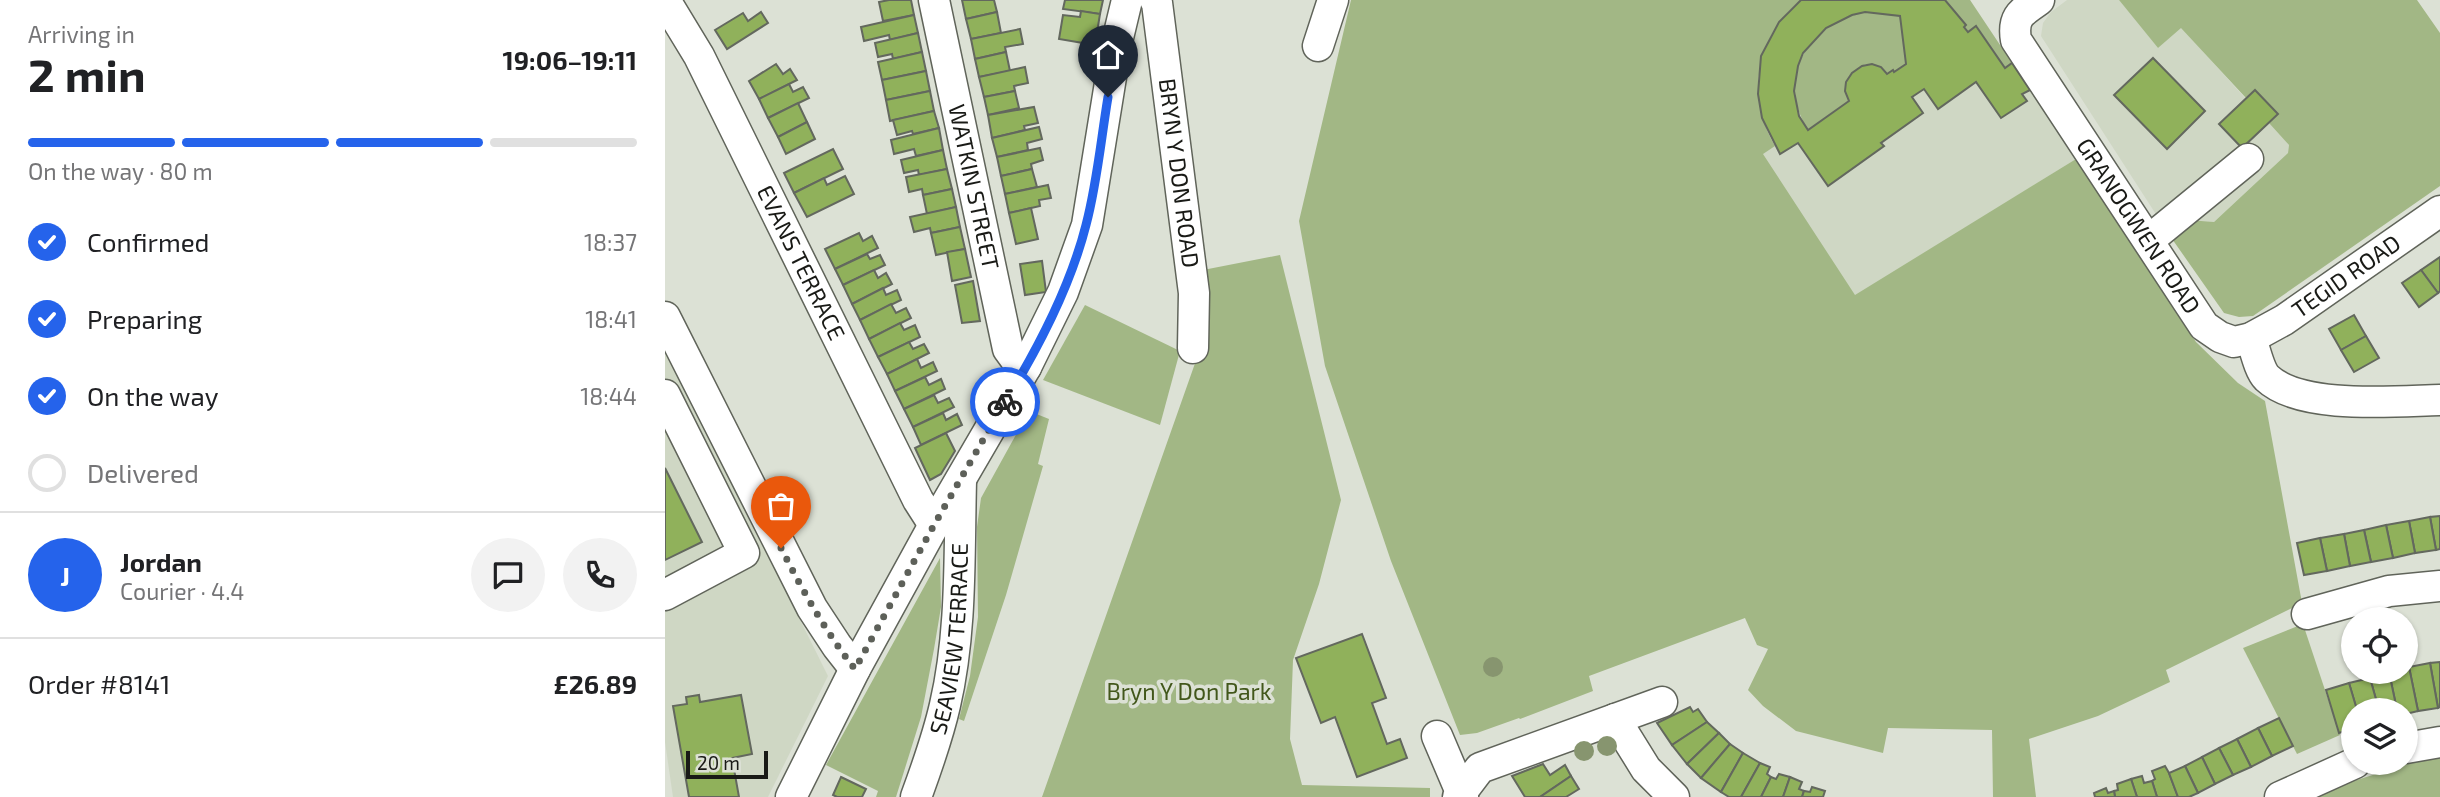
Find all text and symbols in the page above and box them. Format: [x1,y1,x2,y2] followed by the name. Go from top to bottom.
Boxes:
[28,20,135,48] text: Arriving in
[1078,25,1138,97] pin
[1089,36,1127,74] icon: home
[503,44,637,75] text: 19:06–19:11
[28,46,146,101] text: 2 min
[1154,76,1206,269] street label: BRYN Y DON ROAD
[943,101,1006,272] street label: WATKIN STREET
[2071,132,2207,318] street label: GRANOGWEN ROAD
[28,157,213,185] text: On the way · 80 m
[752,180,852,344] street label: EVANS TERRACE
[28,223,66,261] icon: check
[87,226,210,257] text: Confirmed
[584,228,637,256] text: 18:37
[2286,228,2405,323] street label: TEGID ROAD
[28,300,66,338] icon: check
[87,303,202,334] text: Preparing
[585,305,637,333] text: 18:41
[970,367,1040,437] courier
[28,377,66,415] icon: check
[87,380,218,411] text: On the way
[580,382,637,410] text: 18:44
[986,383,1024,421] icon: bike
[87,457,199,488] text: Delivered
[751,476,811,548] pin
[762,487,800,525] icon: bag
[471,538,545,612] button: chat
[563,538,637,612] button: phone
[923,543,973,738] street label: SEAVIEW TERRACE
[120,546,202,577] text: Jordan
[60,560,70,591] text: J
[120,577,244,605] text: Courier · 4.4
[2341,607,2418,775] map controls
[2341,607,2418,684] button: locate
[28,668,170,699] text: Order #8141
[553,668,637,699] text: £26.89
[1107,677,1272,705] park label: Bryn Y Don Park
[2341,698,2418,775] button: layers
[686,748,768,780] scale bar
[697,751,740,774] text: 20 m

